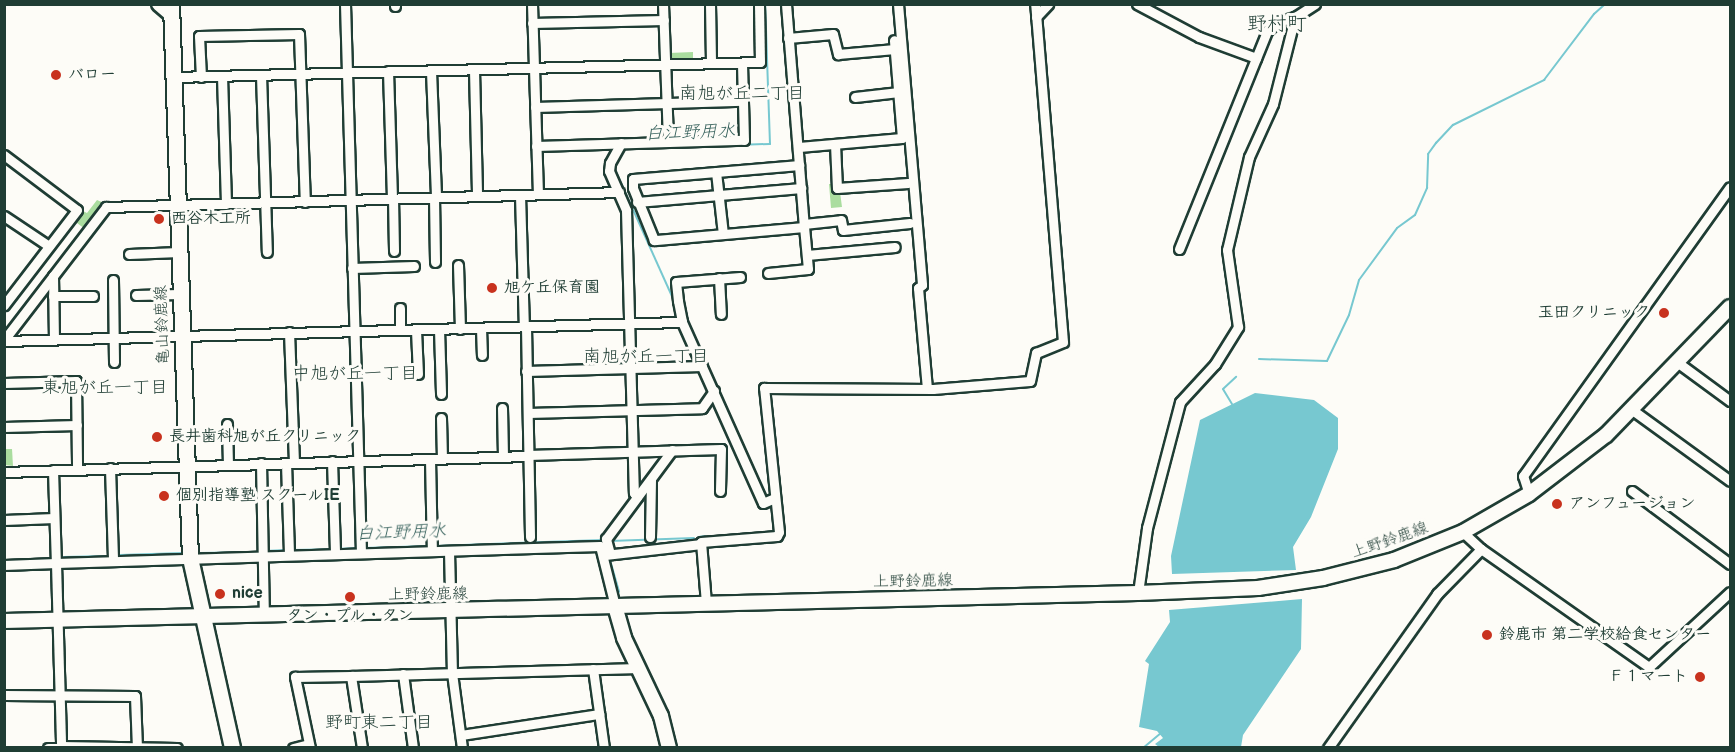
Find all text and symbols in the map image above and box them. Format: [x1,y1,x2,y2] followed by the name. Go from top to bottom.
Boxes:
[1247,12,1307,36] district label: 野村町
[68,65,116,85] place label: バロー
[49,68,63,82] marker: バロー
[679,83,805,105] district label: 南旭が丘二丁目
[645,121,735,145] water label: 白江野用水
[171,209,251,229] place label: 西谷木工所
[152,212,166,226] marker: 西谷木工所
[504,278,600,298] place label: 旭ケ丘保育園
[485,281,499,295] marker: 旭ケ丘保育園
[152,285,174,365] street label: 亀山鈴鹿線
[1538,303,1650,323] place label: 玉田クリニック
[1655,304,1673,322] marker: 玉田クリニック
[583,346,709,368] district label: 南旭が丘一丁目
[292,363,418,385] district label: 中旭が丘一丁目
[42,377,168,399] district label: 東旭が丘一丁目
[169,427,361,447] place label: 長井歯科旭が丘クリニック
[150,430,164,444] marker: 長井歯科旭が丘クリニック
[176,486,340,506] place label: 個別指導塾 スクールIE
[157,489,171,503] marker: 個別指導塾 スクールIE
[1569,494,1697,514] place label: アンフュージョン
[1550,497,1564,511] marker: アンフュージョン
[1349,519,1431,563] street label: 上野鈴鹿線
[356,521,446,545] water label: 白江野用水
[873,572,953,592] street label: 上野鈴鹿線
[232,584,263,604] place label: nice
[388,585,468,605] street label: 上野鈴鹿線
[213,587,227,601] marker: nice
[343,590,357,604] marker: タン・プル・タン
[286,606,414,626] place label: タン・プル・タン
[1499,625,1711,645] place label: 鈴鹿市 第二学校給食センター
[1480,628,1494,642] marker: 鈴鹿市 第二学校給食センター
[1608,667,1688,687] place label: Ｆ１マート
[1693,670,1707,684] marker: Ｆ１マート
[325,712,433,734] district label: 野町東二丁目

